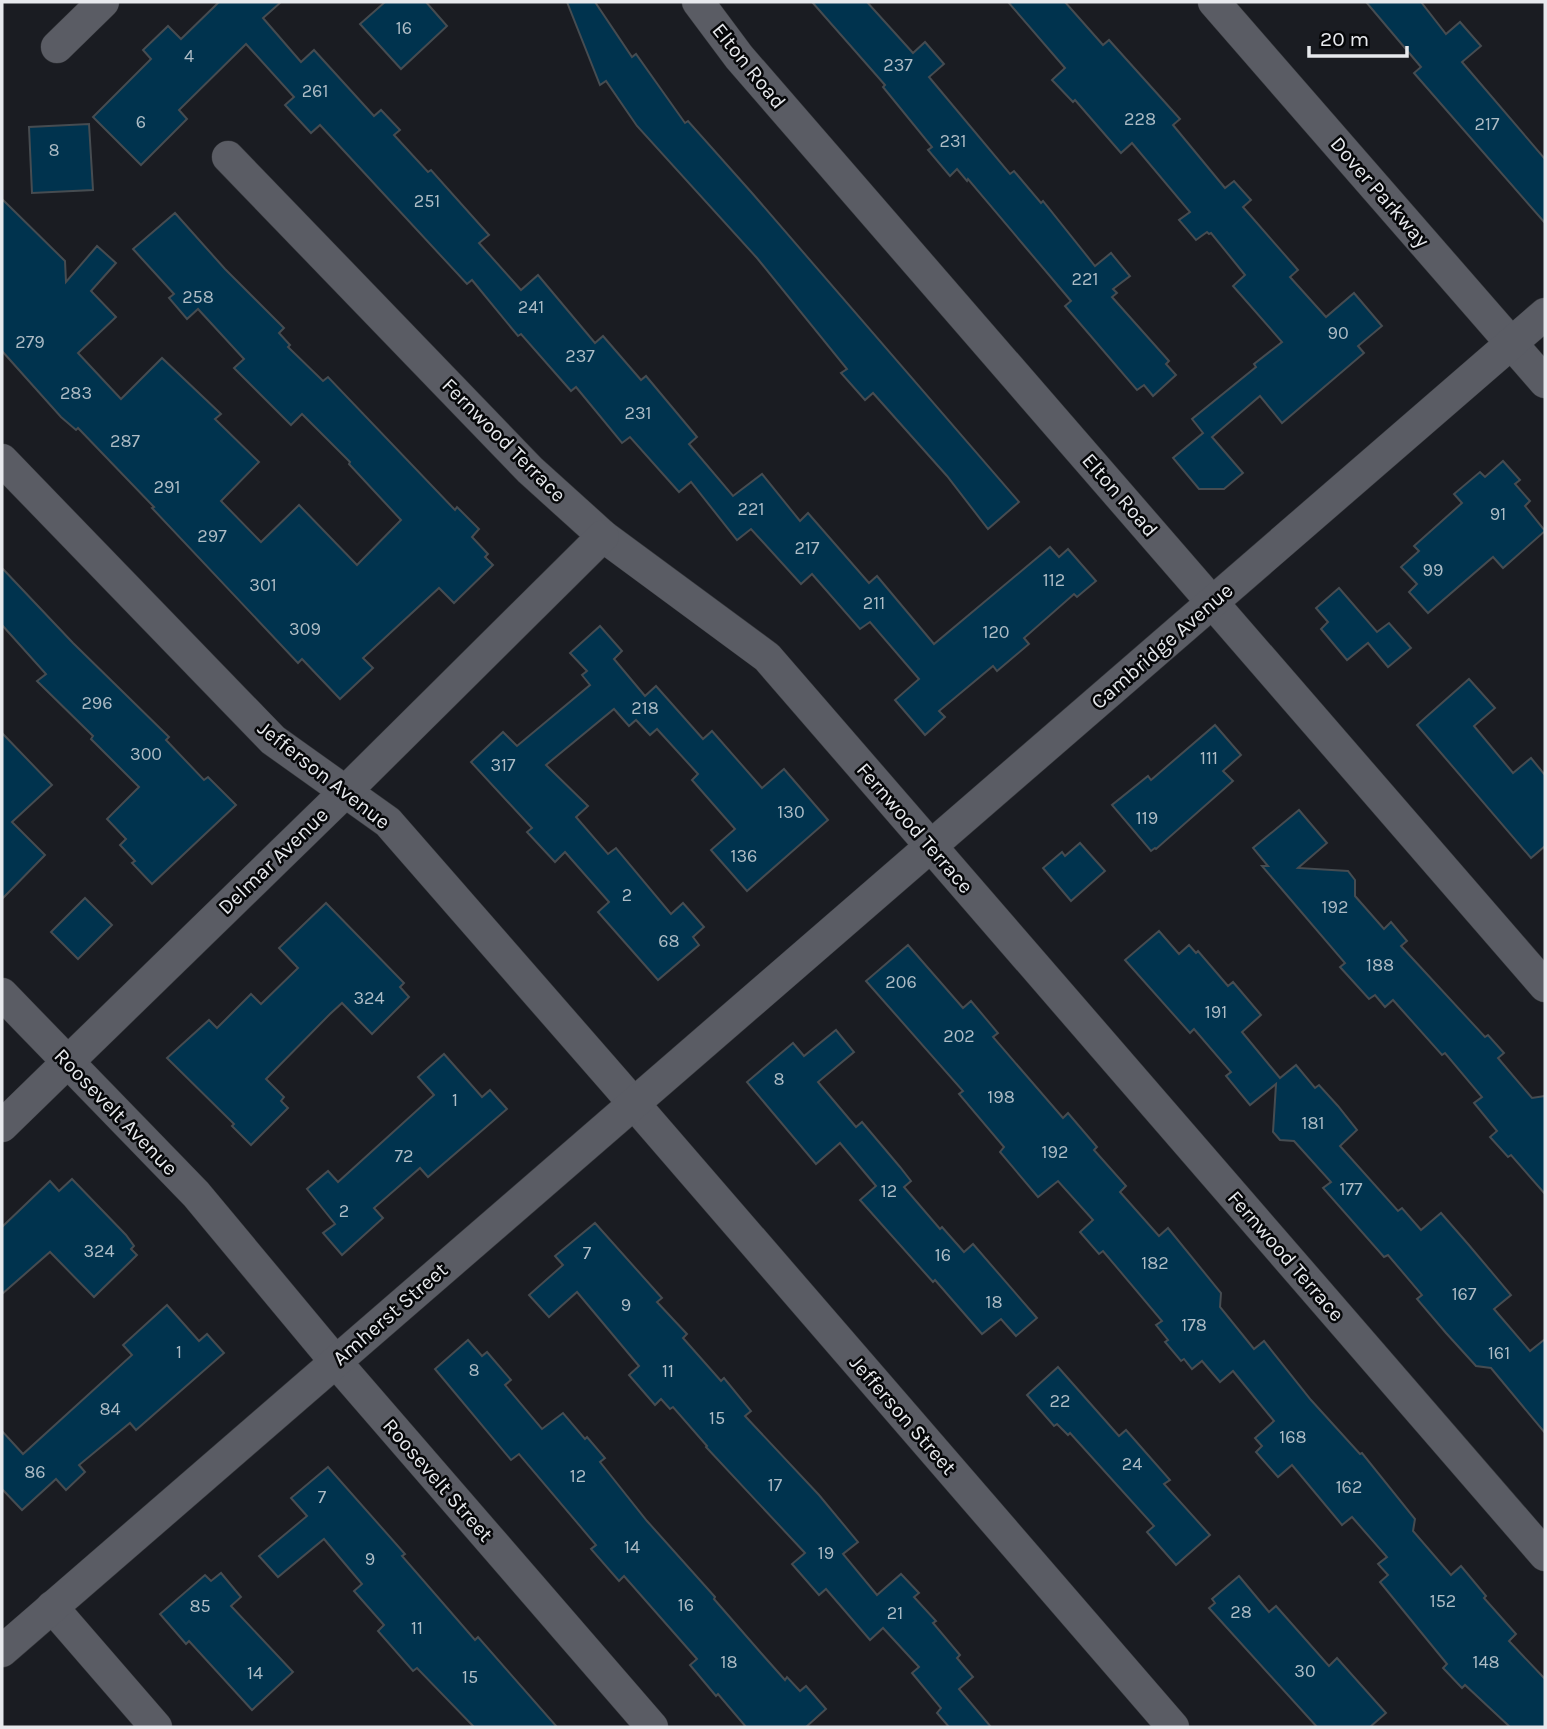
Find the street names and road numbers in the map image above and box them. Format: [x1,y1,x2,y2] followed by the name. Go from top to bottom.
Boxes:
[707,18,791,114] street label: Elton Road
[1326,132,1435,252] street label: Dover Parkway
[437,373,571,507] street label: Fernwood Terrace
[1077,448,1163,542] street label: Elton Road
[1086,578,1238,714] street label: Cambridge Avenue
[253,716,395,834] street label: Jefferson Avenue
[852,758,978,898] street label: Fernwood Terrace
[213,803,333,919] street label: Delmar Avenue
[49,1044,183,1180] street label: Roosevelt Avenue
[1223,1186,1349,1326] street label: Fernwood Terrace
[328,1258,452,1370] street label: Amherst Street
[845,1351,961,1479] street label: Jefferson Street
[378,1413,498,1547] street label: Roosevelt Street

